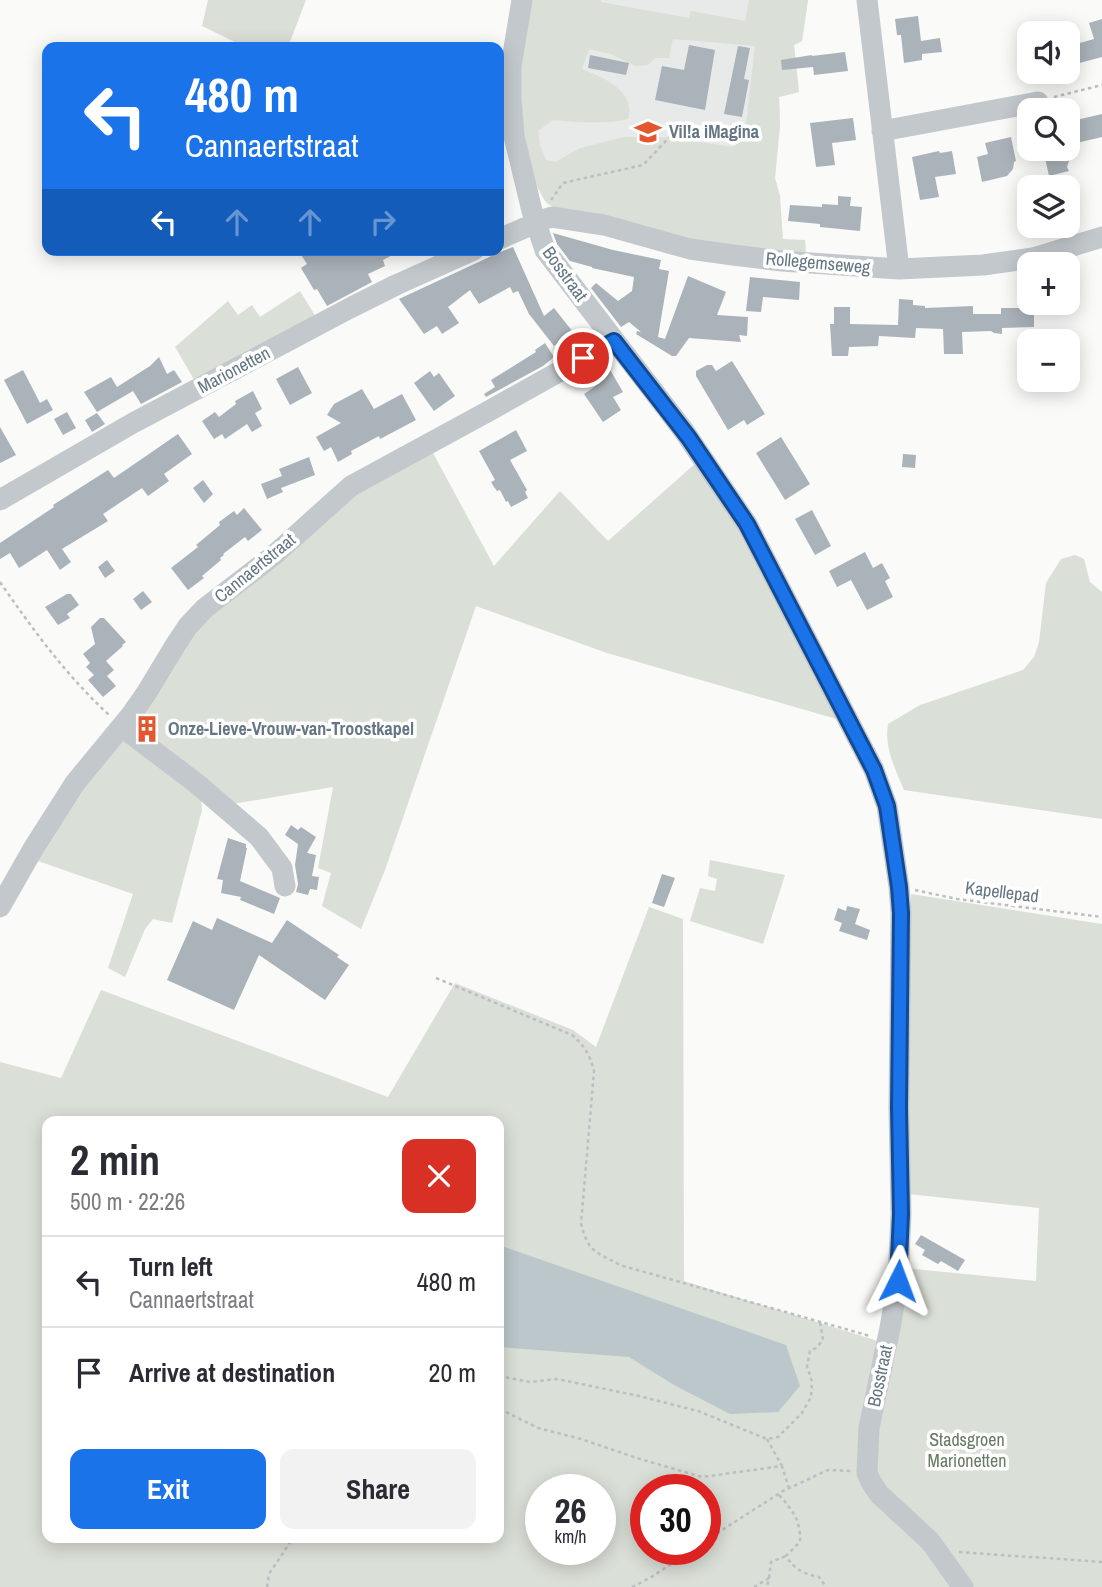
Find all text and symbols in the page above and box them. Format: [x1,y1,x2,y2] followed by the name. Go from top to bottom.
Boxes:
[1017,21,1080,392] map controls
[1017,21,1080,84] button: sound
[185,61,299,127] text: 480 m
[70,70,161,161] icon: left
[1017,98,1080,161] button: search
[633,117,663,147] school or university icon: Vil!a iMagina
[669,119,760,144] place label: Vil!a iMagina
[185,124,359,167] text: Cannaertstraat
[1017,175,1080,238] button: layers
[145,203,183,241] icon: left
[218,203,256,241] icon: ahead
[291,203,329,241] icon: ahead
[364,203,402,241] icon: right
[537,241,594,306] street label: Bosstraat
[765,245,872,280] street label: Rollegemseweg
[1017,252,1080,315] button: +
[553,328,613,388] pin
[1017,329,1080,392] button: −
[564,339,602,377] icon: arrive
[193,340,274,399] street label: Marionetten
[209,527,300,608] street label: Cannaertstraat
[132,714,162,744] building icon: Onze-Lieve-Vrouw-van-Troostkapel
[168,716,414,741] place label: Onze-Lieve-Vrouw-van-Troostkapel
[964,875,1040,908] street label: Kapellepad
[70,1132,160,1188] text: 2 min
[402,1139,476,1213] button: close
[70,1186,185,1217] text: 500 m · 22:26
[861,1244,935,1318] position arrow
[129,1249,213,1284] text: Turn left
[70,1263,108,1301] icon: left
[417,1264,476,1299] text: 480 m
[129,1284,254,1315] text: Cannaertstraat
[861,1343,898,1409] street label: Bosstraat
[70,1354,108,1392] icon: arrive
[129,1355,335,1390] text: Arrive at destination
[429,1355,476,1390] text: 20 m
[928,1427,1006,1473] park label: Stadsgroen Marionetten
[70,1449,266,1529] button: Exit
[280,1449,476,1529] button: Share
[630,1474,721,1565] speed limit sign: 30
[555,1487,586,1534] text: 26
[555,1524,587,1549] text: km/h

